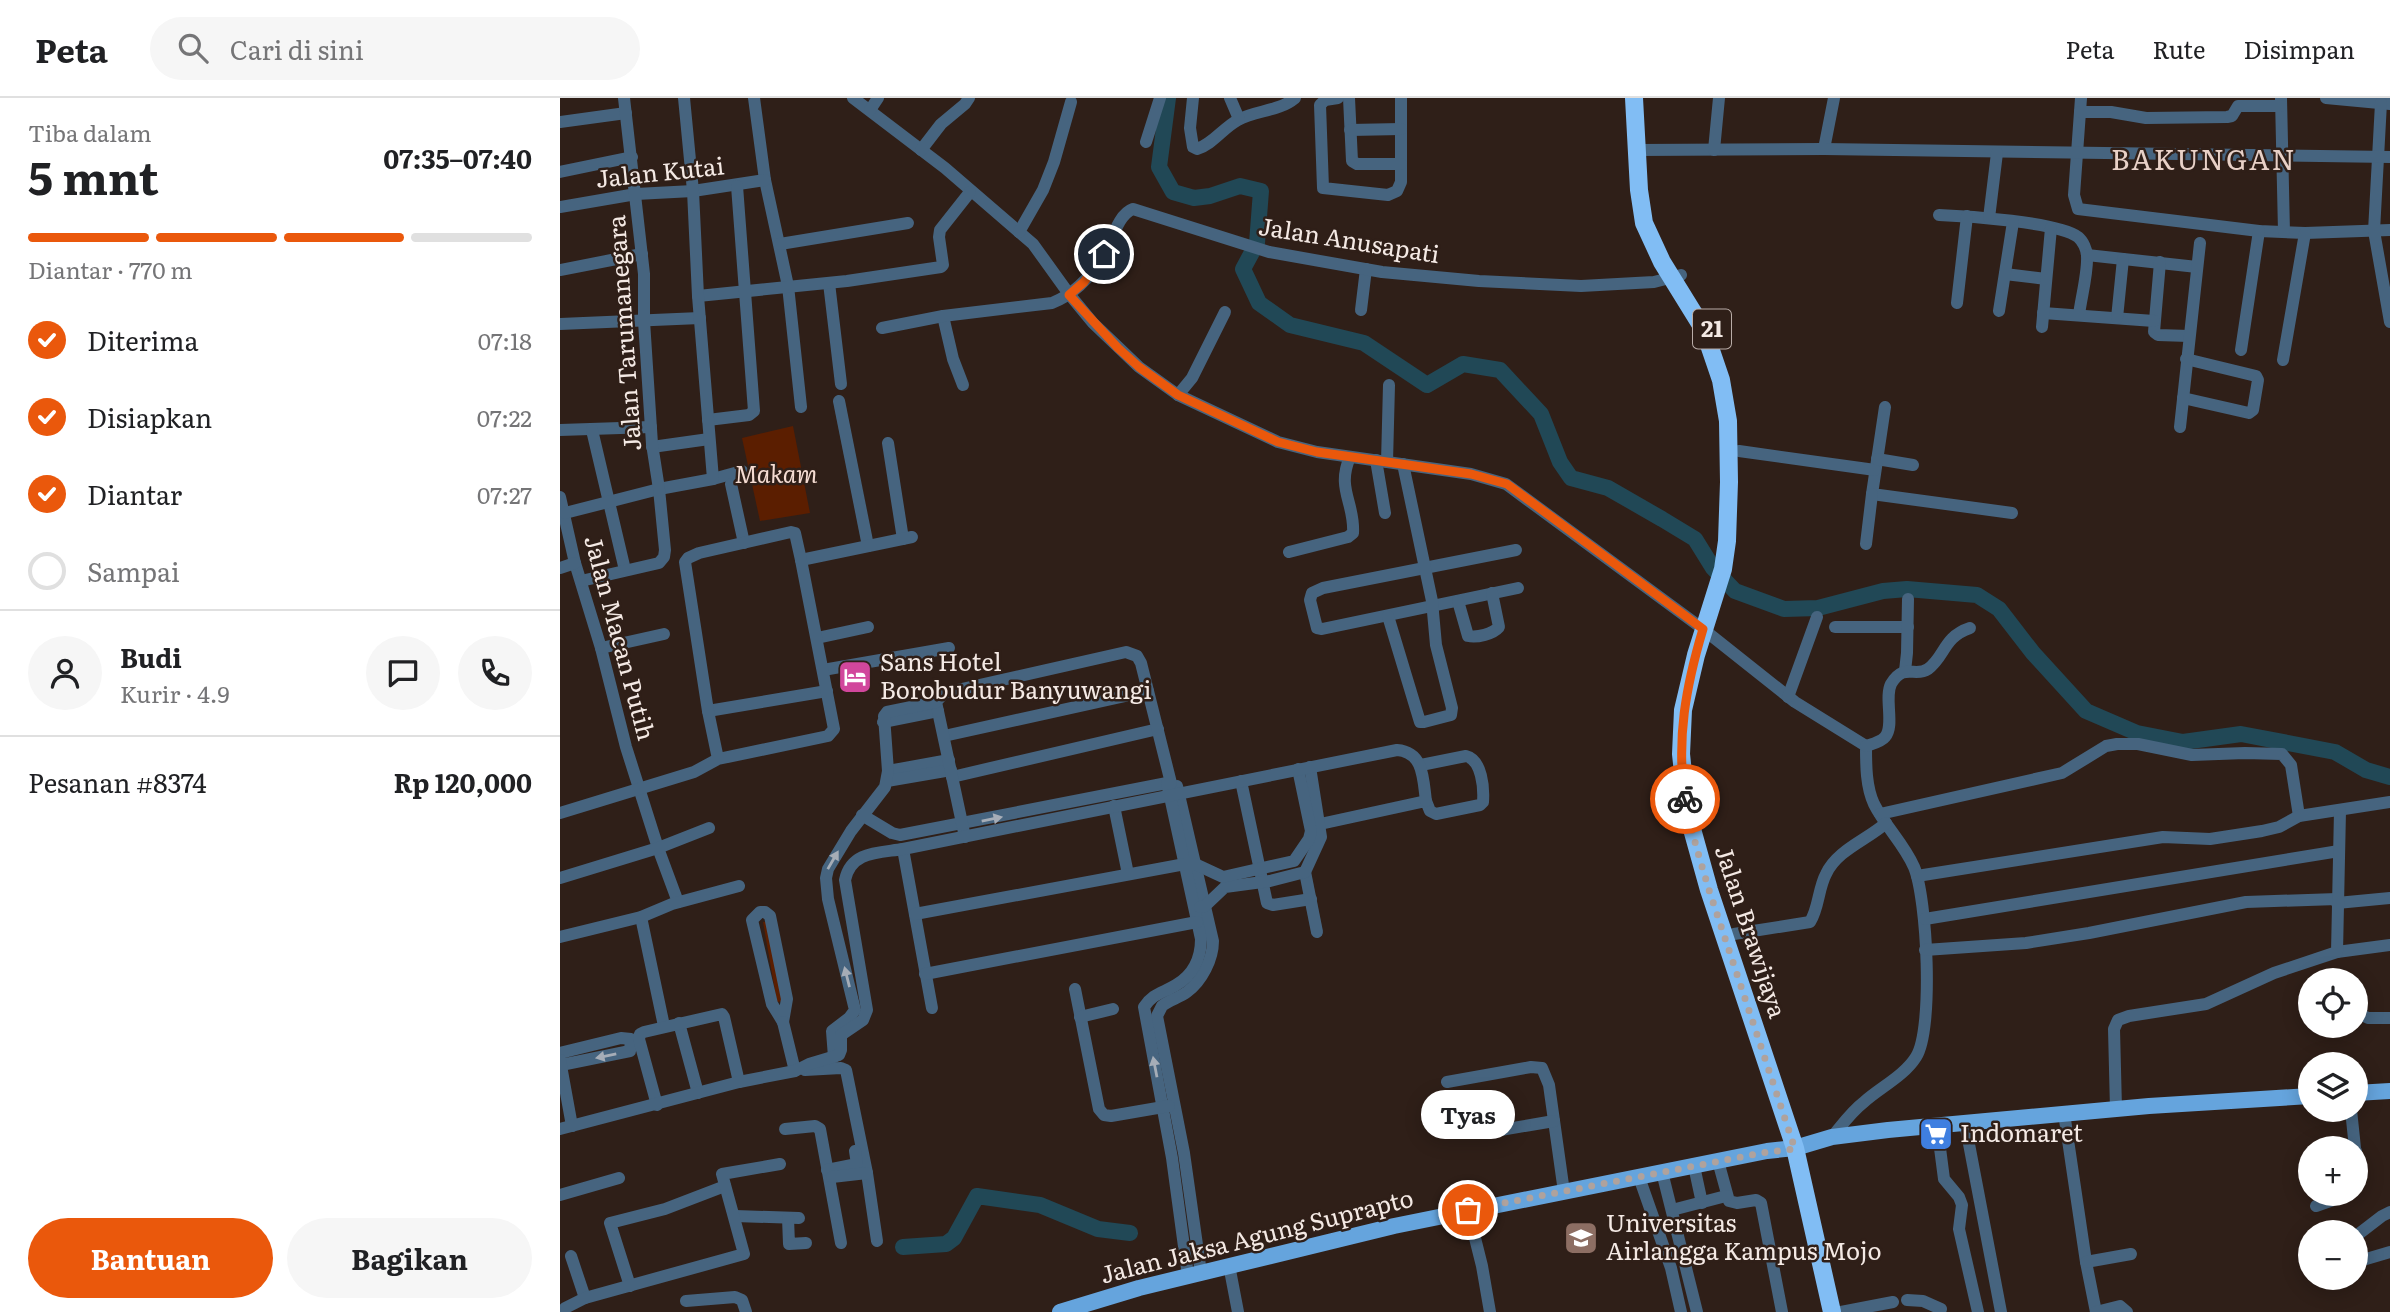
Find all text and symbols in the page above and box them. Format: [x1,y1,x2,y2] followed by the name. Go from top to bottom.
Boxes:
[150,17,640,80] search box
[35,24,108,73] text: Peta
[174,29,212,67] icon: search
[230,29,364,68] text: Cari di sini
[2066,31,2115,66] text: Peta
[2153,31,2205,66] text: Rute
[2243,31,2355,66] text: Disimpan
[28,115,152,149] text: Tiba dalam
[2111,137,2297,179] district label: BAKUNGAN
[383,138,532,177] text: 07:35–07:40
[28,141,159,209] text: 5 mnt
[594,146,726,195] street label: Jalan Kutai
[1256,207,1442,270] street label: Jalan Anusapati
[597,214,648,452] street label: Jalan Tarumanegara
[1074,224,1134,284] pin
[1085,235,1123,273] icon: home
[28,252,192,286] text: Diantar · 770 m
[1693,310,1731,348] road number: 21
[87,320,199,359] text: Diterima
[28,321,66,359] icon: check
[478,323,532,357] text: 07:18
[87,397,212,436] text: Disiapkan
[28,398,66,436] icon: check
[477,400,532,434] text: 07:22
[735,455,817,490] park label: Makam
[87,474,182,513] text: Diantar
[28,475,66,513] icon: check
[477,477,532,511] text: 07:27
[577,531,666,744] street label: Jalan Macan Putih
[87,551,180,590] text: Sampai
[28,636,102,710] button: person
[366,636,440,710] button: chat
[458,636,532,710] button: phone
[120,637,182,676] text: Budi
[880,643,1151,706] place label: Sans Hotel Borobudur Banyuwangi
[836,658,874,696] hotel icon: Sans Hotel Borobudur Banyuwangi
[120,676,230,710] text: Kurir · 4.9
[28,762,207,801] text: Pesanan #8374
[393,762,532,801] text: Rp 120,000
[1650,764,1720,834] courier
[1666,780,1704,818] icon: bike
[981,813,1003,824] one-way arrow
[1708,840,1797,1022] street label: Jalan Brawijaya
[827,851,839,870] one-way arrow
[841,966,852,988] one-way arrow
[2298,968,2368,1290] map controls
[2298,968,2368,1038] button: locate
[595,1051,617,1062] one-way arrow
[2298,1052,2368,1122] button: layers
[1149,1056,1160,1078] one-way arrow
[1421,1091,1515,1140] callout: Tyas
[1440,1097,1496,1131] text: Tyas
[1960,1114,2083,1149] place label: Indomaret
[1917,1115,1955,1153] supermarket icon: Indomaret
[2298,1136,2368,1206] button: +
[1096,1179,1417,1290] street label: Jalan Jaksa Agung Suprapto
[1438,1180,1498,1240] pin
[1449,1191,1487,1229] icon: bag
[1606,1204,1882,1267] place label: Universitas Airlangga Kampus Mojo
[28,1218,273,1298] button: Bantuan
[287,1218,532,1298] button: Bagikan
[1562,1219,1600,1257] school or university icon: Universitas Airlangga Kampus Mojo
[2298,1220,2368,1290] button: −

